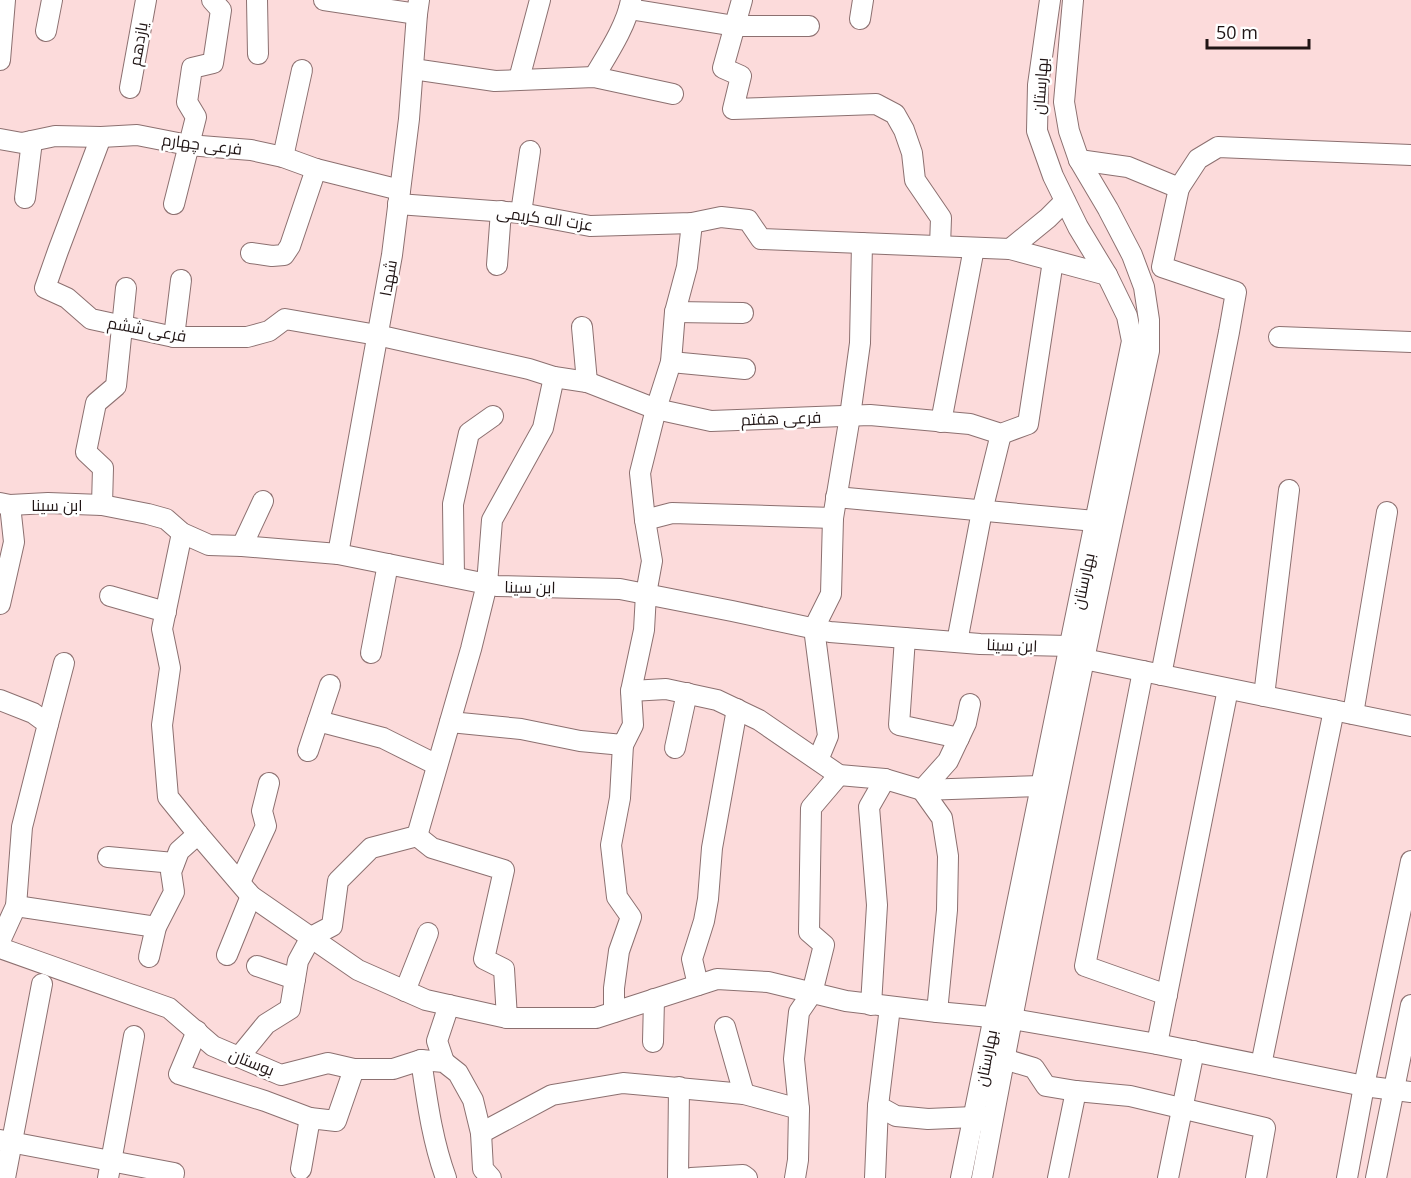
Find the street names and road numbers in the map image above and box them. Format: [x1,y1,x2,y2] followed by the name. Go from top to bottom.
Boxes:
[123,20,154,68] street label: یازدهم
[1027,57,1053,115] street label: بهارستان
[161,128,243,161] street label: فرعی چهارم
[495,200,595,236] street label: عزت اله کریمی
[374,258,402,298] street label: شهدا
[106,311,188,348] street label: فرعی ششم
[740,406,822,431] street label: فرعی هفتم
[31,494,83,516] street label: ابن سینا
[1066,551,1100,611] street label: بهارستان
[504,576,556,598] street label: ابن سینا
[986,633,1038,657] street label: ابن سینا
[970,1028,1002,1088] street label: بهارستان
[226,1043,278,1081] street label: بوستان

